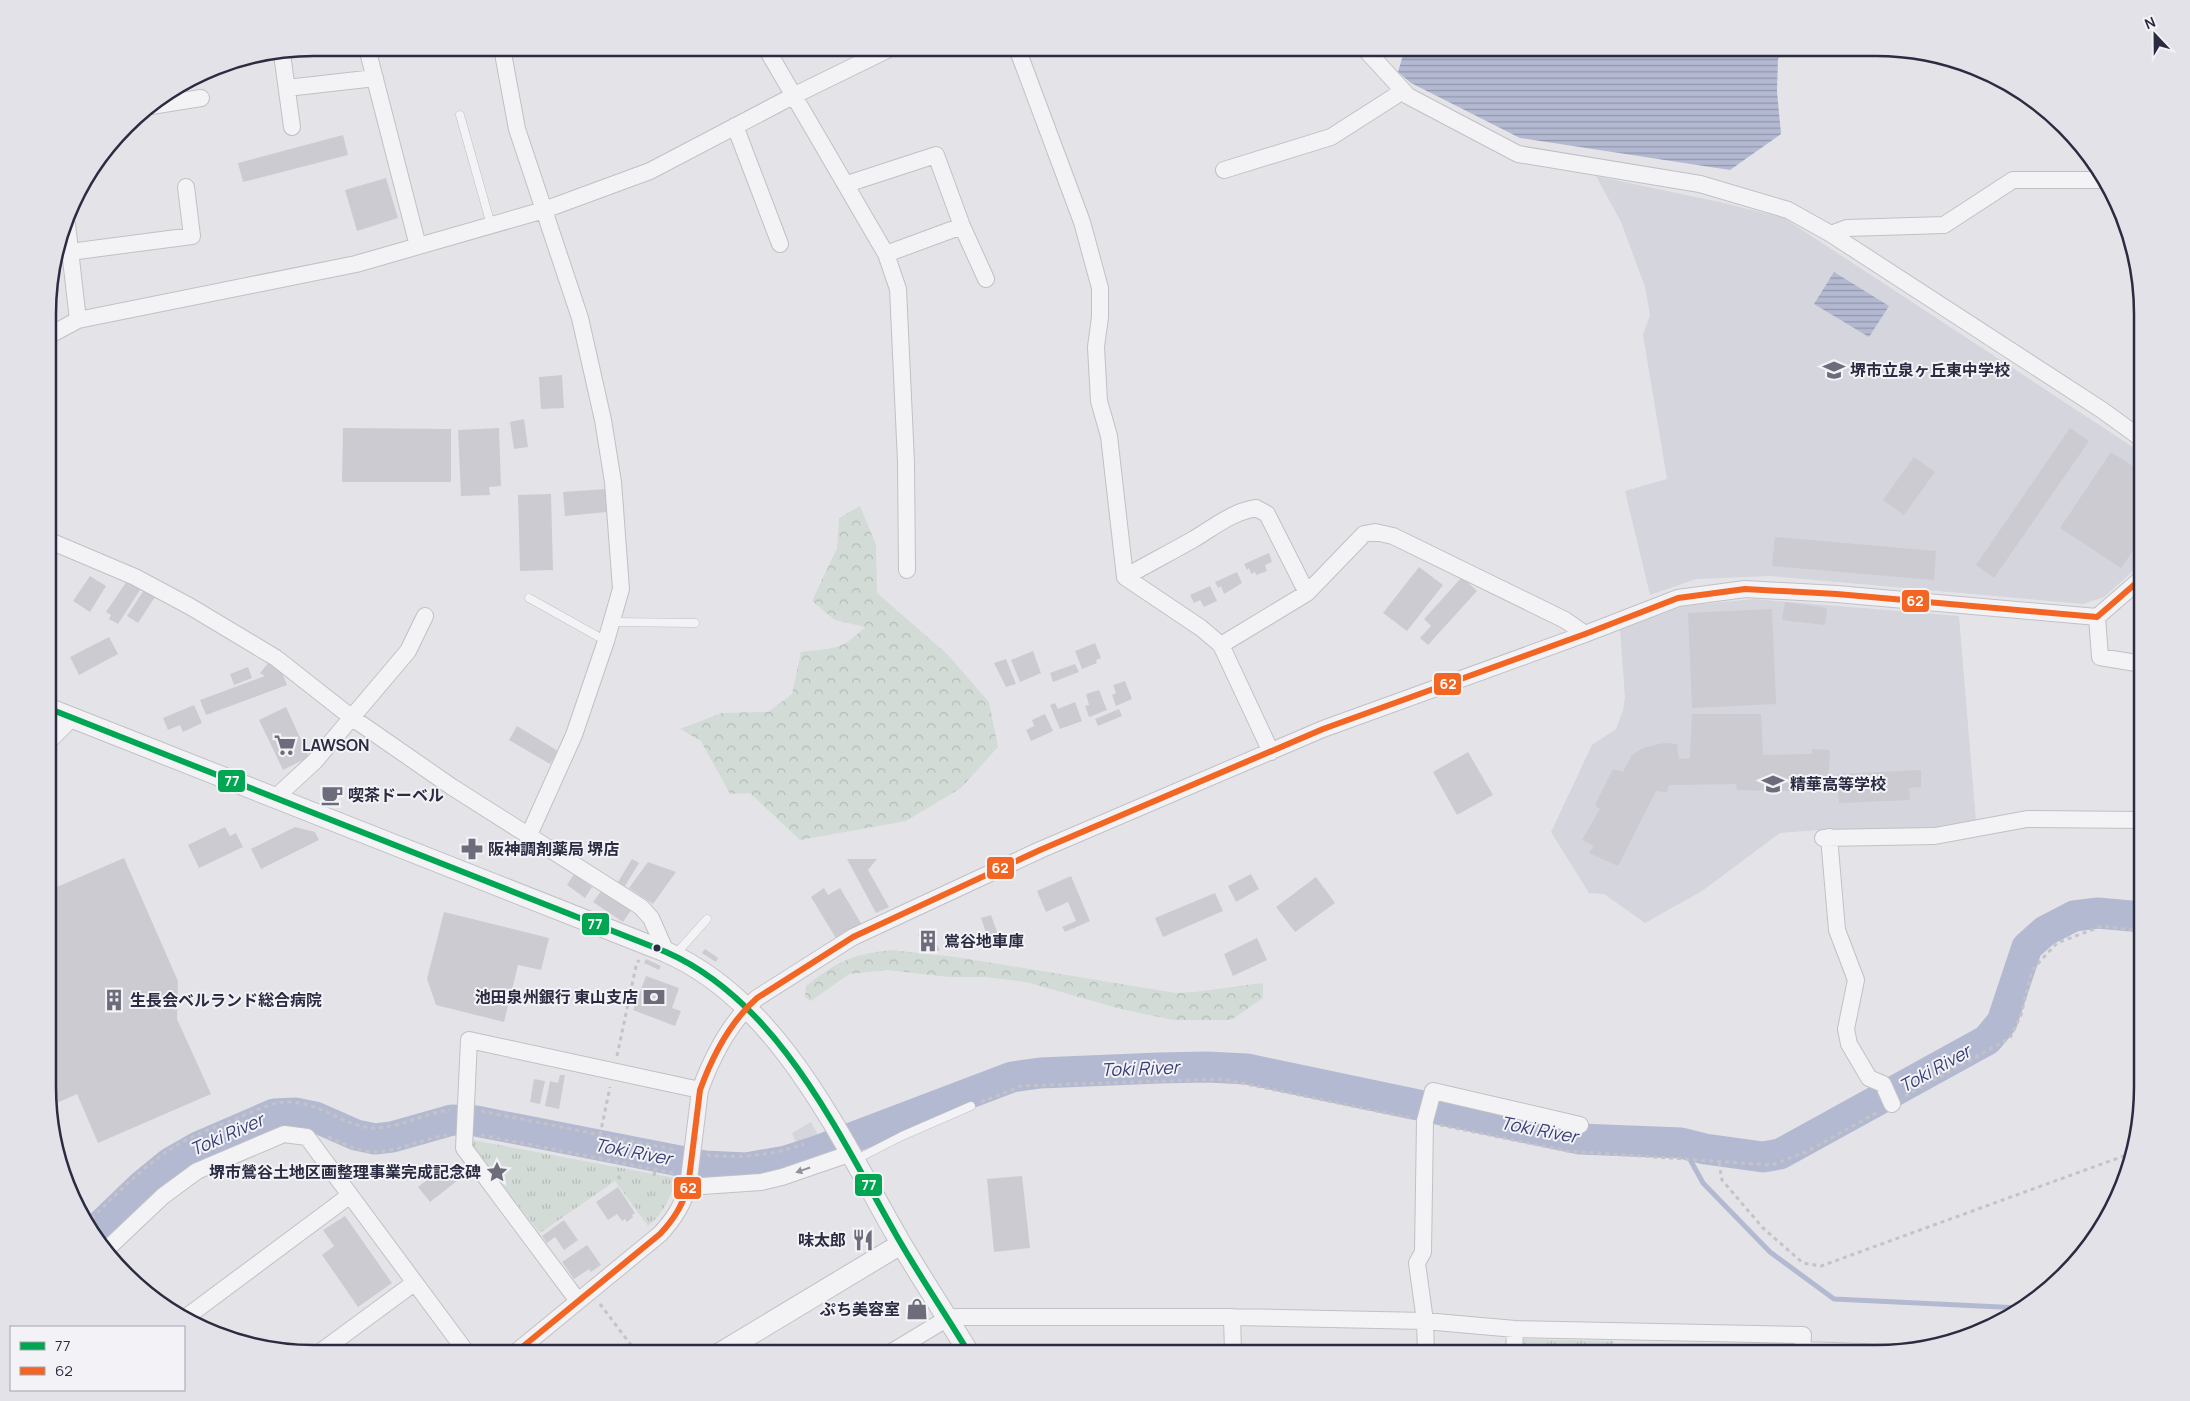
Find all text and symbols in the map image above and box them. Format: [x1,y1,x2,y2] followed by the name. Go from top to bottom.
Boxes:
[2130,10,2180,60] north arrow
[2142,12,2158,33] text: N
[1821,357,1847,383] school or university icon: 堺市立泉ヶ丘東中学校
[1850,359,2010,381] place label: 堺市立泉ヶ丘東中学校
[1901,589,1930,613] line badge: 62
[1906,591,1924,610] text: 62
[1433,672,1462,696] line badge: 62
[1439,674,1457,693] text: 62
[272,732,298,758] supermarket icon: LAWSON
[302,734,369,756] place label: LAWSON
[217,769,246,793] line badge: 77
[224,771,240,790] text: 77
[1760,771,1786,797] school or university icon: 精華高等学校
[1790,773,1886,795] place label: 精華高等学校
[319,782,345,808] cafe icon: 喫茶ドーベル
[348,784,444,806] place label: 喫茶ドーベル
[459,836,485,862] pharmacy icon: 阪神調剤薬局 堺店
[488,838,619,860] place label: 阪神調剤薬局 堺店
[986,856,1015,880] line badge: 62
[991,858,1009,877] text: 62
[581,912,610,936] line badge: 77
[587,914,603,933] text: 77
[915,928,941,954] building icon: 鴬谷地車庫
[944,930,1024,952] place label: 鴬谷地車庫
[652,943,662,953] unlabelled marker
[641,984,667,1010] bank icon: 池田泉州銀行 東山支店
[475,986,638,1008] place label: 池田泉州銀行 東山支店
[101,987,127,1013] building icon: 生長会ベルランド総合病院
[130,989,322,1011] place label: 生長会ベルランド総合病院
[1895,1038,1977,1098] water label: Toki River
[1101,1055,1182,1081] water label: Toki River
[186,1106,269,1161] water label: Toki River
[1499,1110,1582,1149] water label: Toki River
[593,1132,676,1171] water label: Toki River
[484,1159,510,1185] place icon: 堺市鶯谷土地区画整理事業完成記念碑
[209,1161,481,1183] place label: 堺市鶯谷土地区画整理事業完成記念碑
[795,1166,810,1174] one-way arrow
[854,1173,883,1197] line badge: 77
[861,1175,877,1194] text: 77
[673,1176,702,1200] line badge: 62
[679,1178,697,1197] text: 62
[850,1227,876,1253] restaurant icon: 味太郎
[798,1229,846,1251] place label: 味太郎
[904,1296,930,1322] shop icon: ぷち美容室
[820,1298,900,1320] place label: ぷち美容室
[10,1326,185,1391] legend
[55,1335,70,1356] text: 77
[55,1360,73,1381] text: 62

